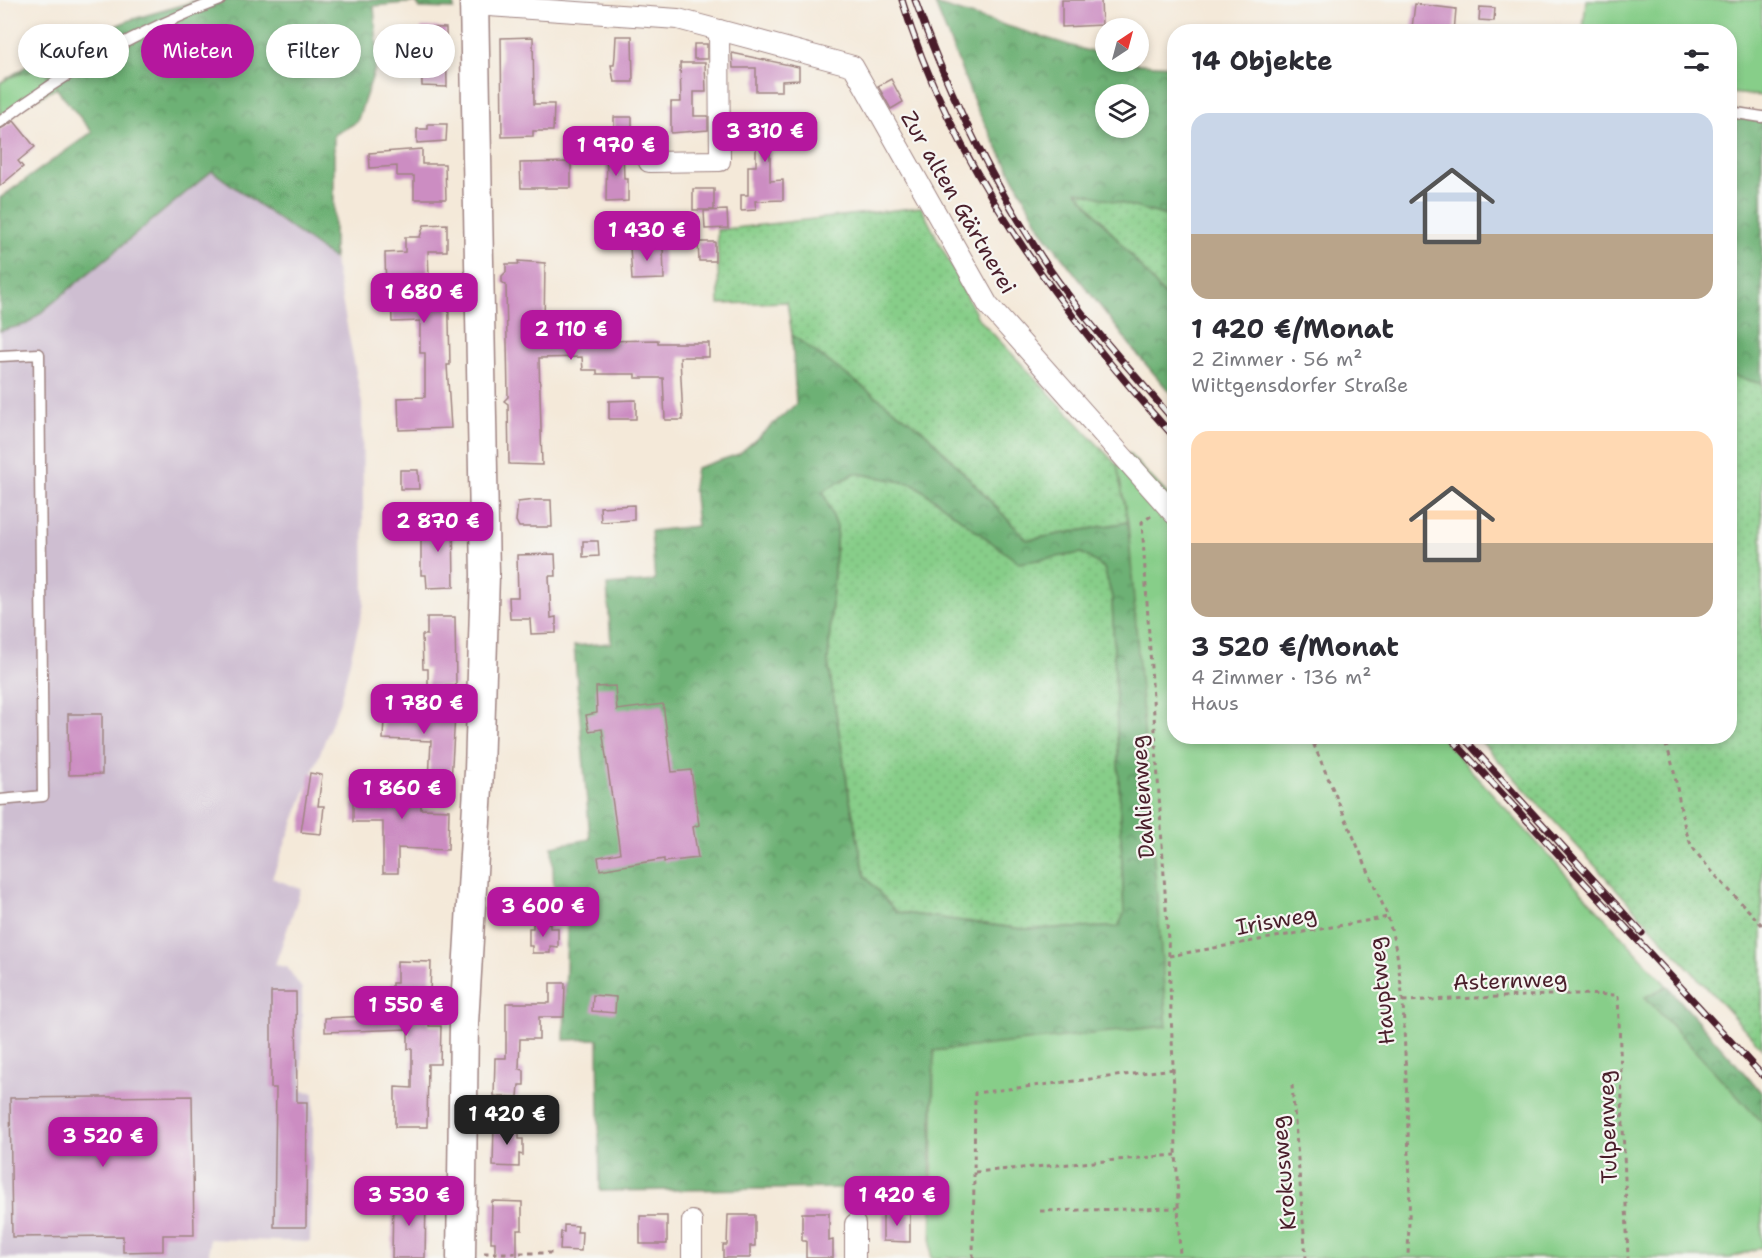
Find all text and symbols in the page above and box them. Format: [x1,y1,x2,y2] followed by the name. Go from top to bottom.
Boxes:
[1095,18,1149,72] north arrow
[1095,18,1149,138] map controls
[18,24,129,78] chip: Kaufen
[141,24,254,78] chip: Mieten
[266,24,361,78] chip: Filter
[373,24,455,78] chip: Neu
[1191,43,1333,78] text: 14 Objekte
[1680,44,1713,77] icon: filters
[1095,84,1149,138] button: layers
[894,105,1023,299] street label: Zur alten Gärtnerei
[710,112,820,163] pin: 3 310 €
[726,118,804,144] text: 3 310 €
[561,126,671,177] pin: 1 970 €
[577,132,655,158] text: 1 970 €
[1398,152,1506,260] icon: home
[592,211,702,262] pin: 1 430 €
[608,217,686,243] text: 1 430 €
[369,273,479,324] pin: 1 680 €
[385,279,463,305] text: 1 680 €
[516,310,626,361] pin: 2 110 €
[1191,311,1394,346] text: 1 420 €/Monat
[535,316,607,342] text: 2 110 €
[1191,346,1362,372] text: 2 Zimmer · 56 m²
[1191,372,1408,398] text: Wittgensdorfer Straße
[1398,470,1506,578] icon: home
[383,502,493,553] pin: 2 870 €
[396,508,480,534] text: 2 870 €
[1191,629,1399,664] text: 3 520 €/Monat
[1191,664,1371,690] text: 4 Zimmer · 136 m²
[369,684,479,735] pin: 1 780 €
[385,690,463,716] text: 1 780 €
[1191,690,1239,716] text: Haus
[1124,734,1161,860] street label: Dahlienweg
[347,769,457,820] pin: 1 860 €
[363,775,441,801] text: 1 860 €
[488,887,598,938] pin: 3 600 €
[501,893,585,919] text: 3 600 €
[1233,899,1319,942] street label: Irisweg
[1361,936,1402,1046] street label: Hauptweg
[1452,964,1568,997] street label: Asternweg
[351,986,461,1037] pin: 1 550 €
[368,992,444,1018] text: 1 550 €
[1591,1070,1624,1184] street label: Tulpenweg
[452,1095,562,1146] pin: 1 420 €
[468,1101,546,1127] text: 1 420 €
[1264,1114,1303,1232] street label: Krokusweg
[48,1117,158,1168] pin: 3 520 €
[62,1123,144,1149] text: 3 520 €
[354,1176,464,1227] pin: 3 530 €
[842,1176,952,1227] pin: 1 420 €
[368,1182,450,1208] text: 3 530 €
[858,1182,936,1208] text: 1 420 €

